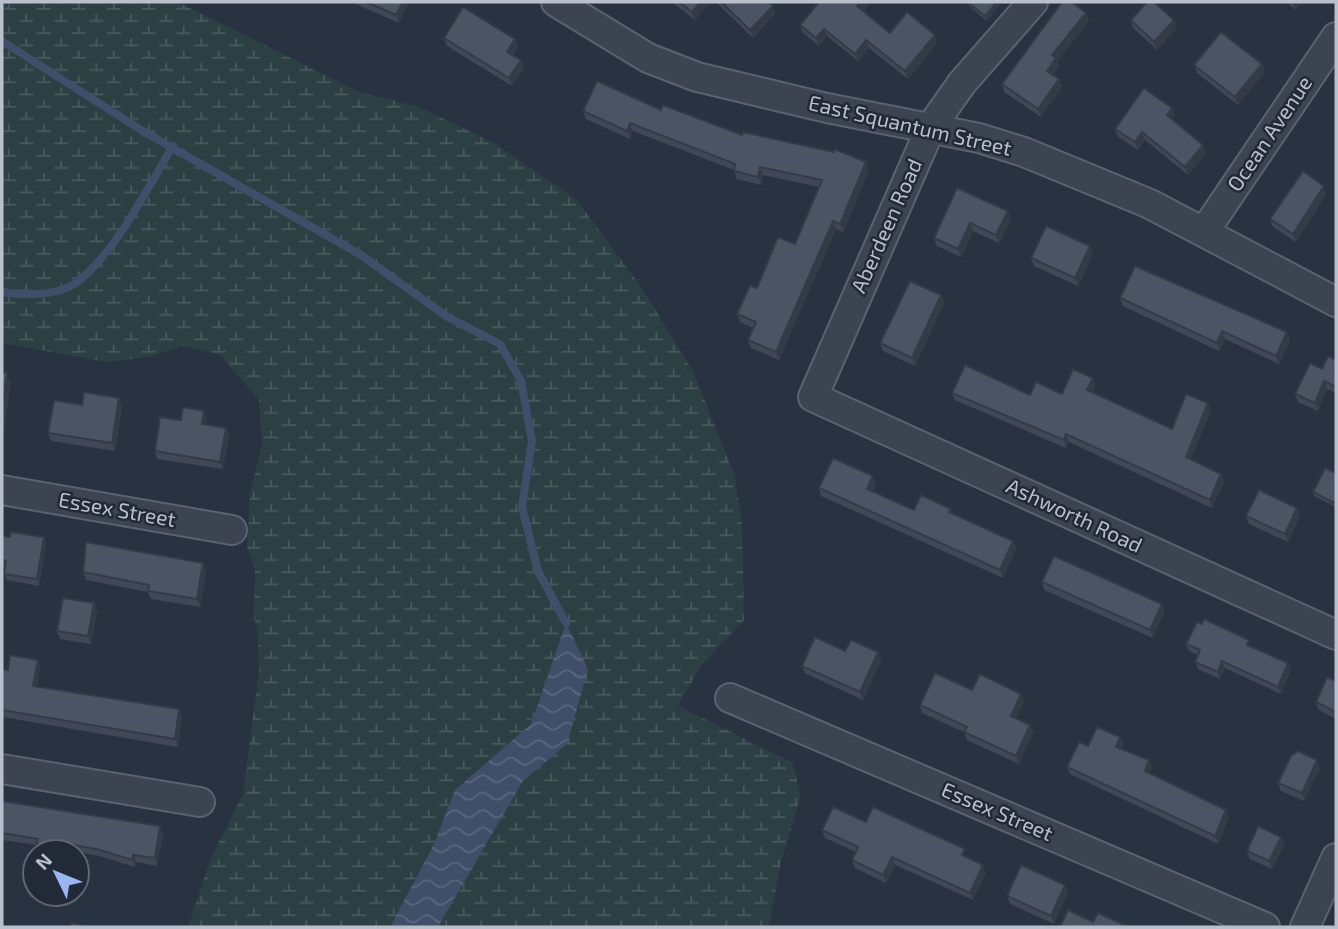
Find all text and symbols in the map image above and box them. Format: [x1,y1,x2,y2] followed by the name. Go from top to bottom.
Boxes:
[1221,71,1316,196] street label: Ocean Avenue
[806,89,1014,160] street label: East Squantum Street
[845,154,926,296] street label: Aberdeen Road
[1003,472,1146,557] street label: Ashworth Road
[57,486,178,531] street label: Essex Street
[938,776,1057,845] street label: Essex Street
[21,838,91,908] north arrow
[30,848,56,874] text: N

